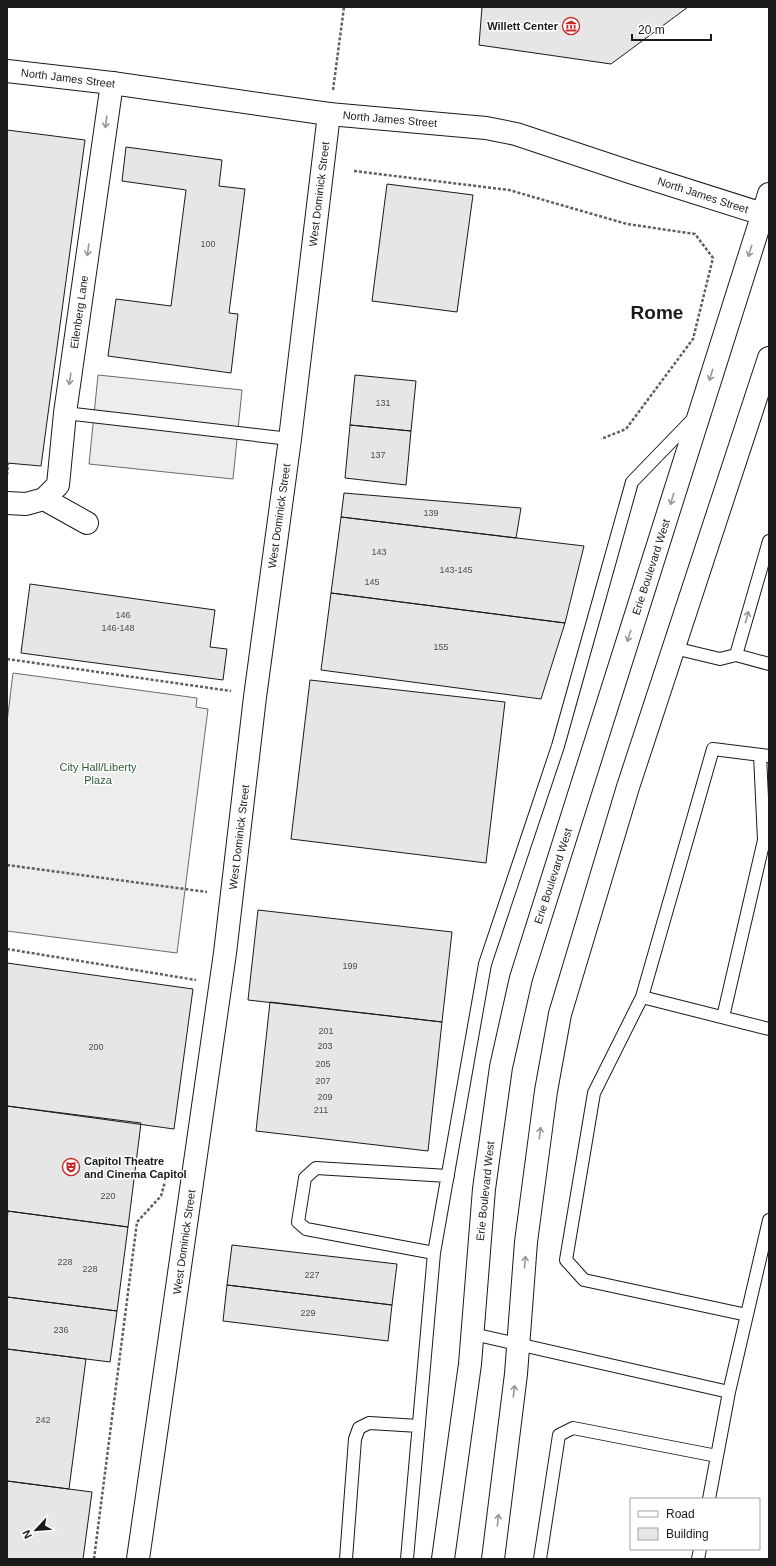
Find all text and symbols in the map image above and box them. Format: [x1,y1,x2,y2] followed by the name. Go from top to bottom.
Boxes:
[561,16,581,36] museum icon: Willett Center
[632,16,711,42] scale bar
[487,20,559,32] place label: Willett Center
[638,23,665,37] text: 20 m
[20,66,116,90] street label: North James Street
[342,109,438,129] street label: North James Street
[102,115,110,128] one-way arrow
[307,141,331,247] street label: West Dominick Street
[656,175,750,215] street label: North James Street
[200,239,216,249] house number: 100
[84,244,92,257] one-way arrow
[746,244,753,257] one-way arrow
[68,275,90,349] street label: Eilenberg Lane
[631,302,683,323] district label: Rome
[707,368,714,381] one-way arrow
[66,372,74,385] one-way arrow
[375,398,391,408] house number: 131
[370,450,386,460] house number: 137
[266,463,292,569] street label: West Dominick Street
[668,492,675,505] one-way arrow
[423,508,439,518] house number: 139
[630,518,672,616] street label: Erie Boulevard West
[371,547,387,557] house number: 143
[439,565,473,575] house number: 143-145
[364,577,380,587] house number: 145
[115,610,131,620] house number: 146
[744,611,751,624] one-way arrow
[101,623,135,633] house number: 146-148
[625,630,632,643] one-way arrow
[433,642,449,652] house number: 155
[59,761,137,786] park label: City Hall/Liberty Plaza
[227,784,251,890] street label: West Dominick Street
[532,827,574,925] street label: Erie Boulevard West
[342,961,358,971] house number: 199
[318,1026,334,1036] house number: 201
[317,1041,333,1051] house number: 203
[88,1042,104,1052] house number: 200
[315,1059,331,1069] house number: 205
[315,1076,331,1086] house number: 207
[317,1092,333,1102] house number: 209
[314,1105,328,1115] house number: 211
[536,1127,544,1140] one-way arrow
[474,1141,496,1241] street label: Erie Boulevard West
[84,1155,187,1180] place label: Capitol Theatre and Cinema Capitol
[61,1157,81,1177] theatre icon: Capitol Theatre and Cinema Capitol
[171,1189,197,1295] street label: West Dominick Street
[100,1191,116,1201] house number: 220
[521,1256,528,1269] one-way arrow
[57,1257,73,1267] house number: 228
[82,1264,98,1274] house number: 228
[304,1270,320,1280] house number: 227
[300,1308,316,1318] house number: 229
[53,1325,69,1335] house number: 236
[510,1385,518,1398] one-way arrow
[35,1415,51,1425] house number: 242
[630,1498,760,1550] legend
[666,1507,695,1521] text: Road
[16,1510,56,1550] north arrow
[494,1514,501,1527] one-way arrow
[666,1527,709,1541] text: Building
[20,1528,34,1541] text: N

